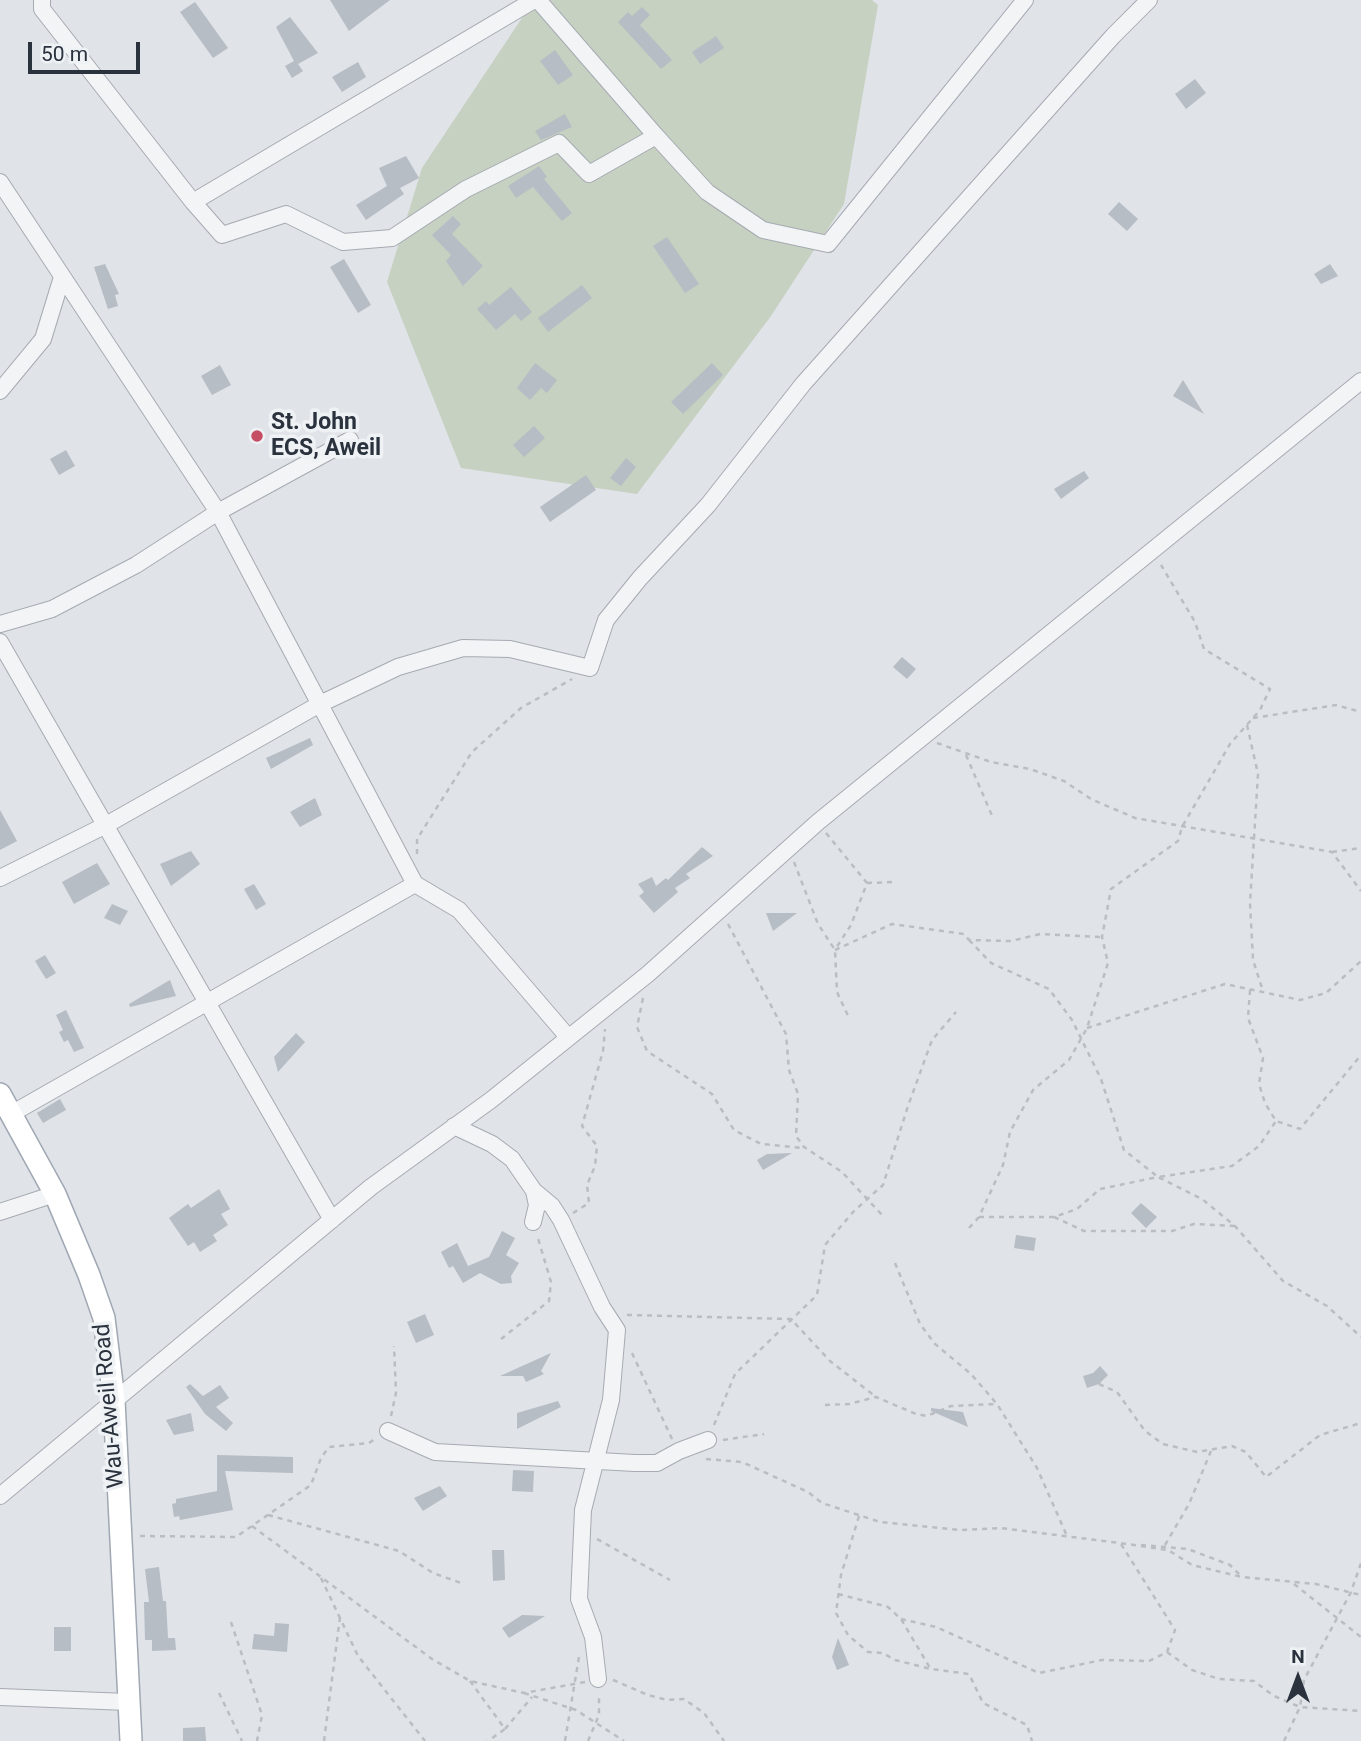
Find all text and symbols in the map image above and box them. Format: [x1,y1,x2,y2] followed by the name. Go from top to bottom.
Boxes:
[32,28,144,72] scale bar
[41,42,88,66] text: 50 m
[271,409,381,463] place label: St. John ECS, Aweil
[249,428,265,444] marker: St. John ECS, Aweil
[89,1322,131,1490] street label: Wau-Aweil Road
[1263,1643,1333,1713] north arrow
[1291,1645,1305,1668] text: N

